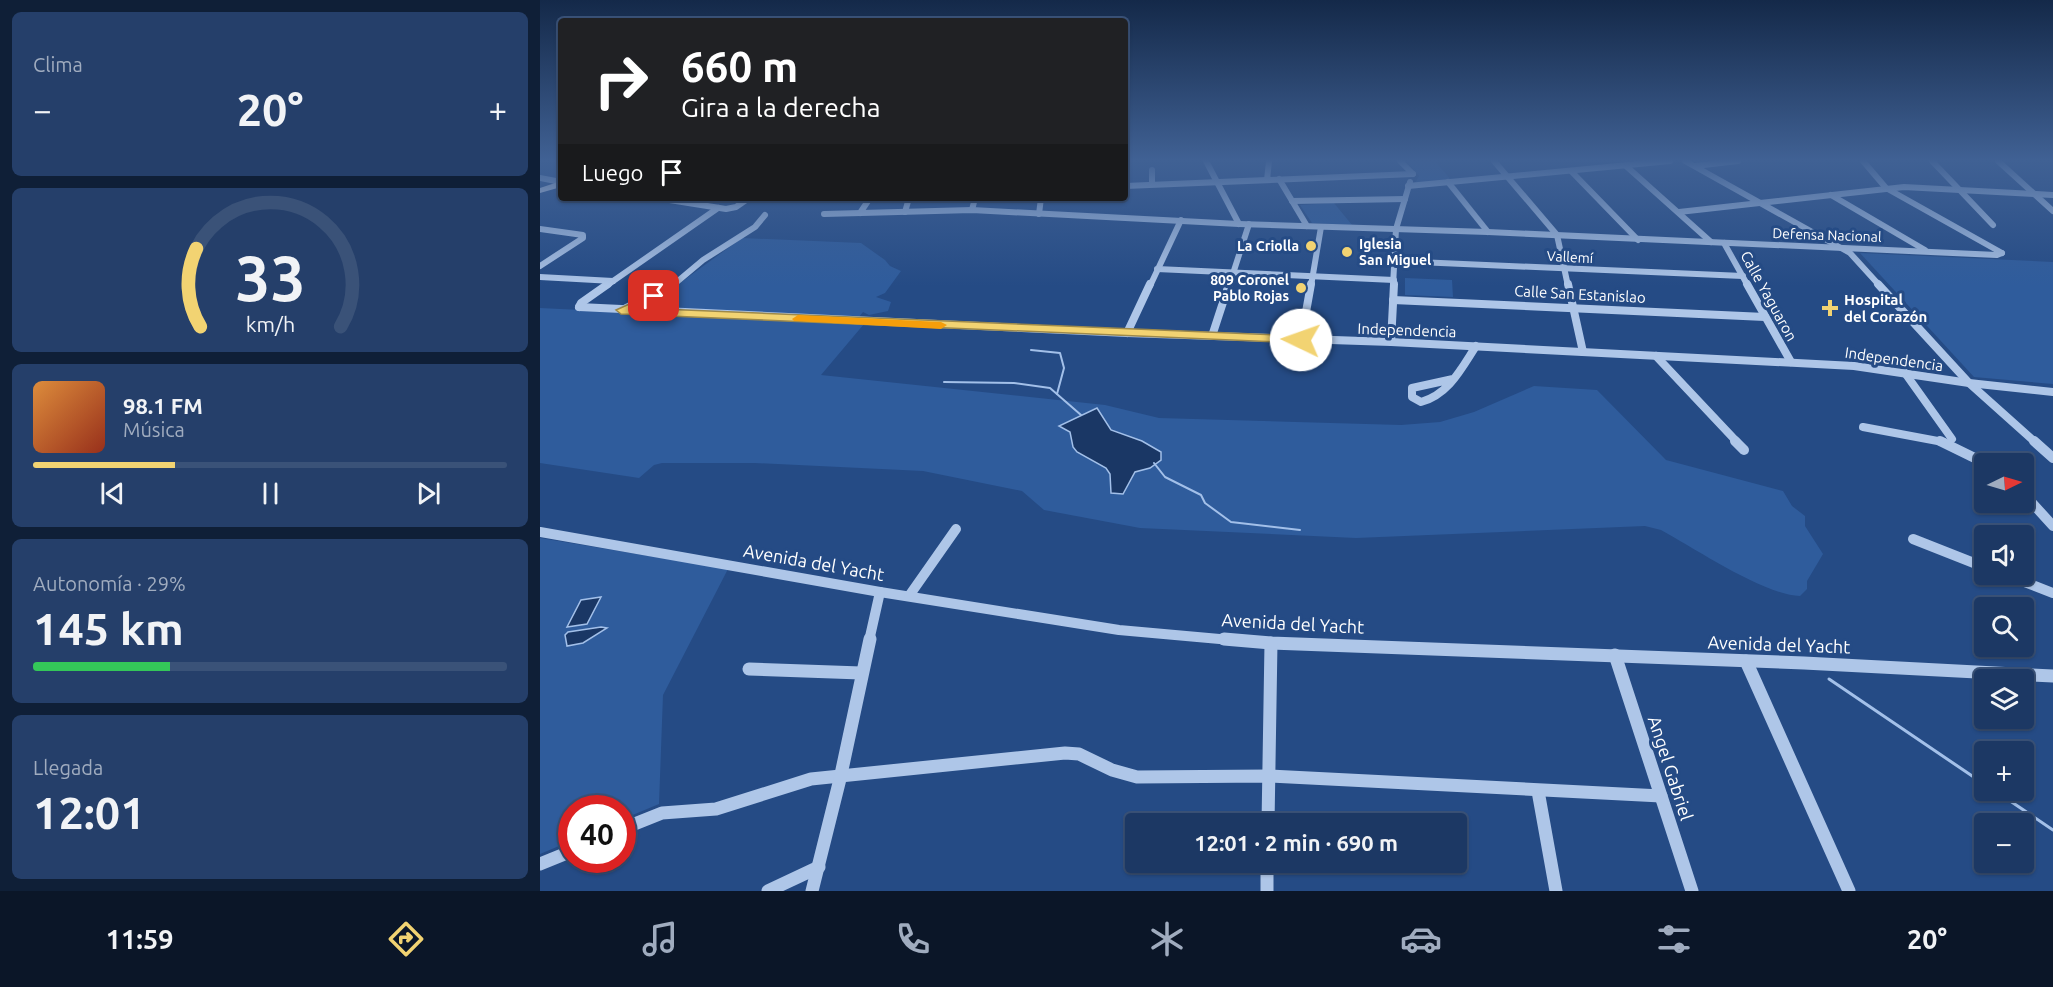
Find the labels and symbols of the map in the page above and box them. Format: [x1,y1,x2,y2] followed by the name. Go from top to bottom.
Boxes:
[1772,225,1882,245] street label: Defensa Nacional
[1359,236,1431,268] place label: Iglesia San Miguel
[1237,238,1299,254] place label: La Criolla
[1304,239,1318,253] marker: La Criolla
[1340,245,1354,259] marker: Iglesia San Miguel
[1546,248,1594,266] street label: Vallemí
[1737,248,1801,344] street label: Calle Yaguaron
[628,270,679,321] pin
[1210,272,1289,304] place label: 809 Coronel Pablo Rojas
[1294,281,1308,295] marker: 809 Coronel Pablo Rojas
[1514,282,1646,306] street label: Calle San Estanislao
[1844,291,1927,325] place label: Hospital del Corazón
[1821,299,1839,317] marker: Hospital del Corazón
[1269,308,1333,372] position arrow
[1357,320,1457,340] street label: Independencia
[1844,344,1944,374] street label: Independencia
[1974,453,2034,513] north arrow
[742,540,886,584] street label: Avenida del Yacht
[1221,609,1365,637] street label: Avenida del Yacht
[1707,632,1851,656] street label: Avenida del Yacht
[1645,713,1697,823] street label: Angel Gabriel
[558,795,636,873] speed limit sign: 40

